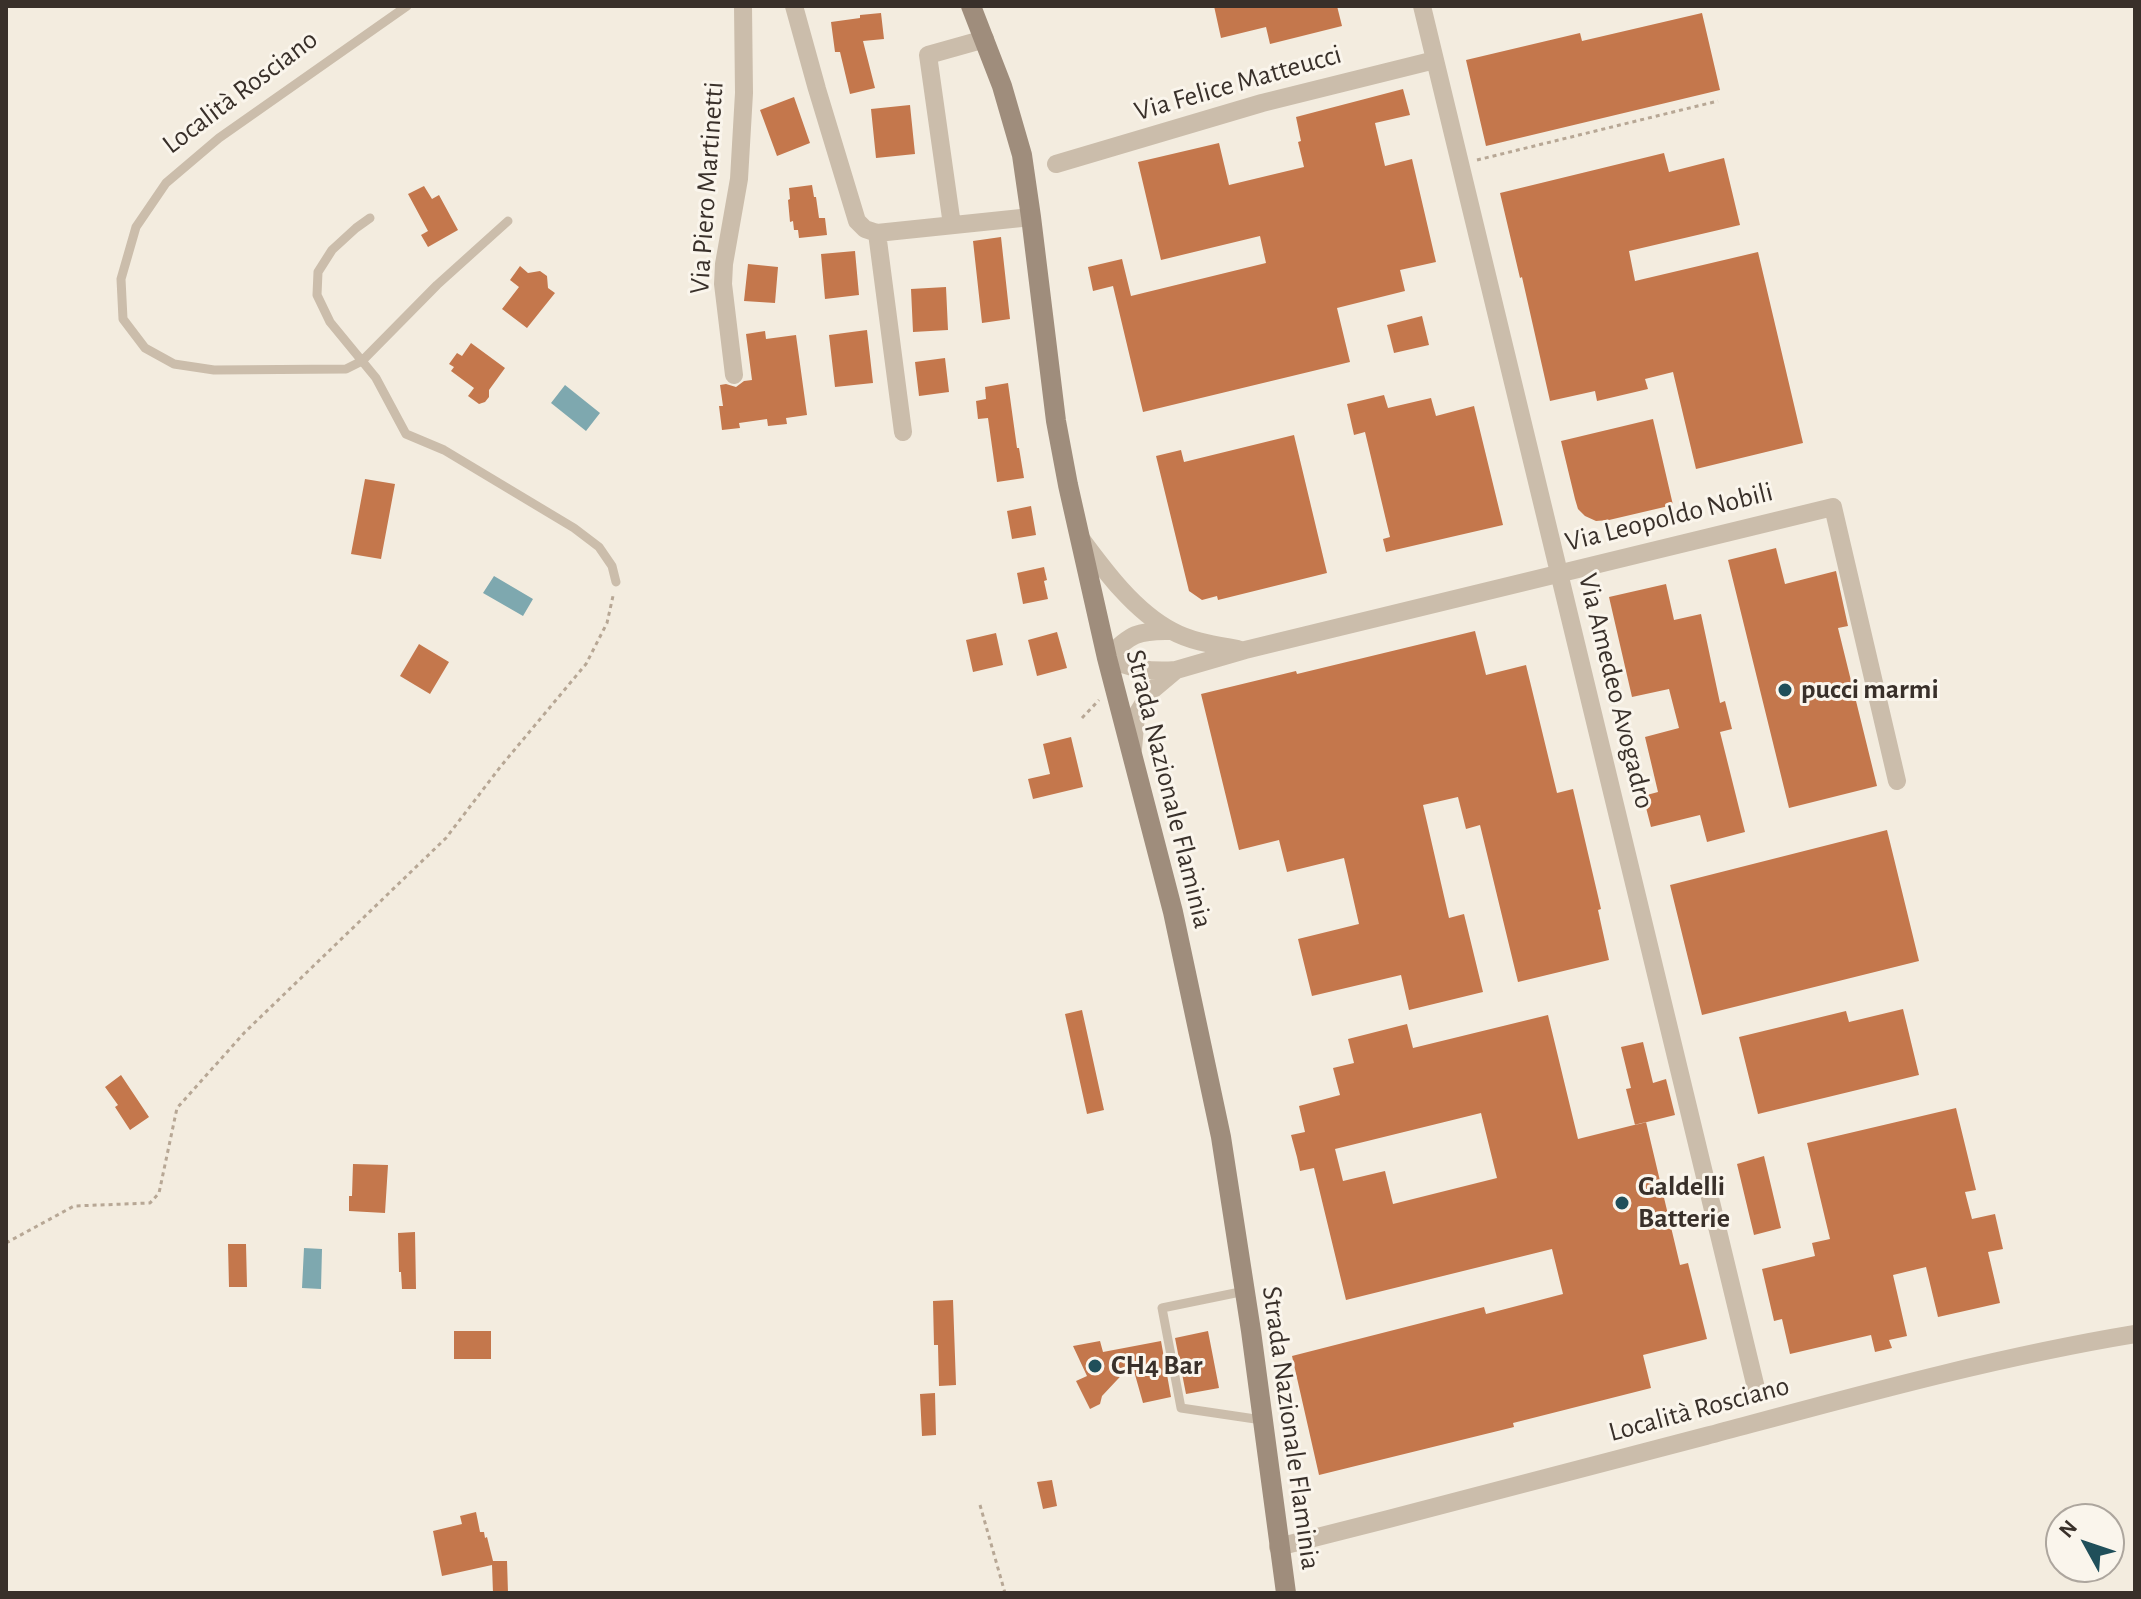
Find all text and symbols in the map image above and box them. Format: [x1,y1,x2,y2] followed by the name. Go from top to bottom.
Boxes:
[156,23,324,161] street label: Località Rosciano
[1131,37,1345,129] street label: Via Felice Matteucci
[683,81,731,295] street label: Via Piero Martinetti
[1562,475,1776,559] street label: Via Leopoldo Nobili
[1570,570,1662,812] street label: Via Amedeo Avogadro
[1118,646,1220,932] street label: Strada Nazionale Flaminia
[1801,673,1939,707] place label: pucci marmi
[1776,681,1794,699] marker: pucci marmi
[1638,1170,1730,1236] place label: Galdelli Batterie
[1613,1194,1631,1212] marker: Galdelli Batterie
[1254,1284,1328,1572] street label: Strada Nazionale Flaminia
[1111,1349,1203,1383] place label: CH4 Bar
[1086,1357,1104,1375] marker: CH4 Bar
[1605,1369,1793,1449] street label: Località Rosciano
[2045,1503,2125,1583] north arrow
[2055,1516,2081,1542] text: N

